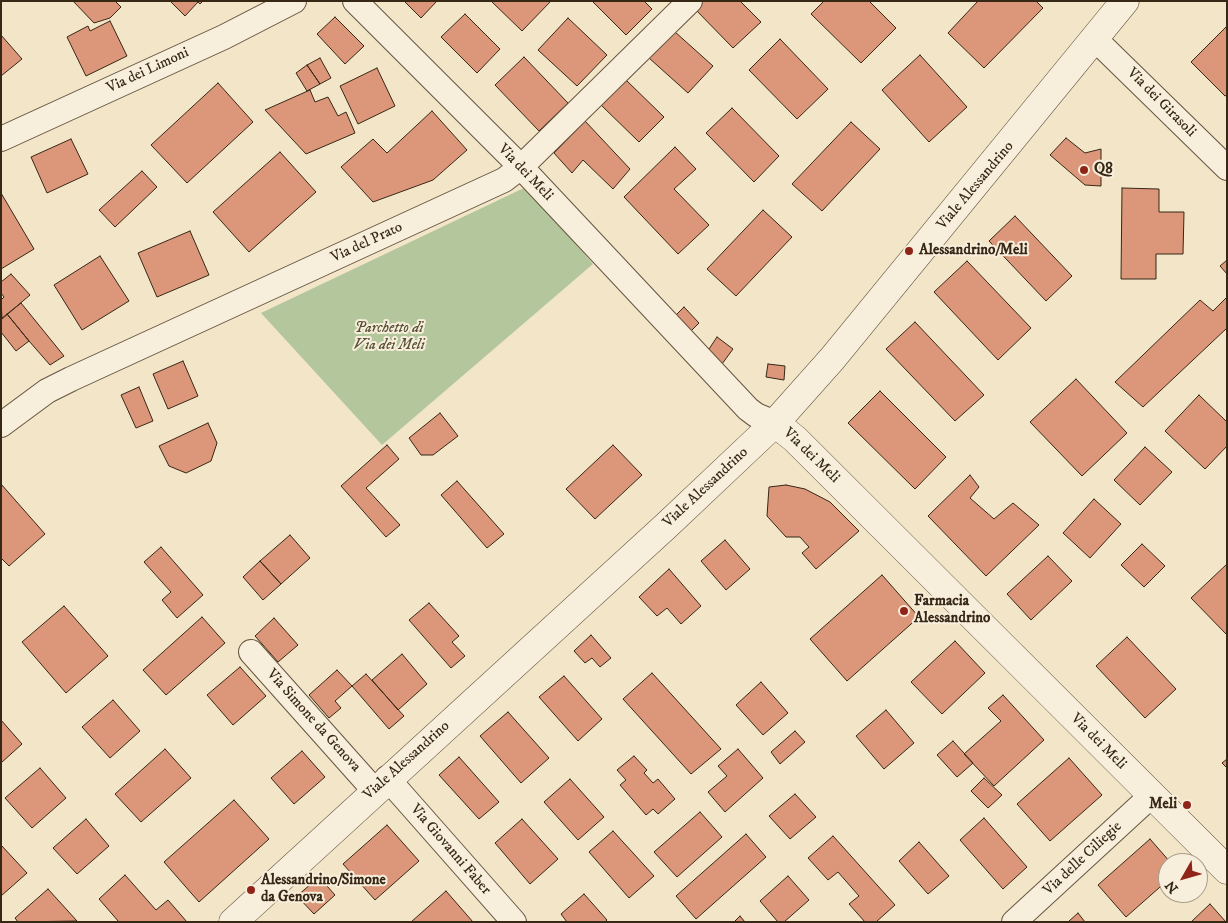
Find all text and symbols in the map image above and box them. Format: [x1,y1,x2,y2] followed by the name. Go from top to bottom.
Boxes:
[104,44,192,98] street label: Via dei Limoni
[1123,65,1199,141] street label: Via dei Girasoli
[934,138,1018,234] street label: Viale Alessandrino
[494,141,556,205] street label: Via dei Meli
[1094,161,1113,179] place label: Q8
[1078,164,1090,176] marker: Q8
[328,219,406,267] street label: Via del Prato
[919,242,1028,260] place label: Alessandrino/Meli
[903,245,915,257] marker: Alessandrino/Meli
[353,320,425,355] park label: Parchetto di Via dei Meli
[779,425,843,487] street label: Via dei Meli
[660,444,752,532] street label: Viale Alessandrino
[914,593,990,628] place label: Farmacia Alessandrino
[898,605,910,617] marker: Farmacia Alessandrino
[262,666,364,776] street label: Via Simone da Genova
[1066,710,1130,774] street label: Via dei Meli
[360,718,454,804] street label: Viale Alessandrino
[1149,796,1177,814] place label: Meli
[1181,799,1193,811] marker: Meli
[406,801,494,899] street label: Via Giovanni Faber
[1040,818,1126,900] street label: Via delle Ciliegie
[1158,853,1208,903] north arrow
[261,872,386,907] place label: Alessandrino/Simone da Genova
[1161,877,1183,897] text: N
[245,884,257,896] marker: Alessandrino/Simone da Genova

